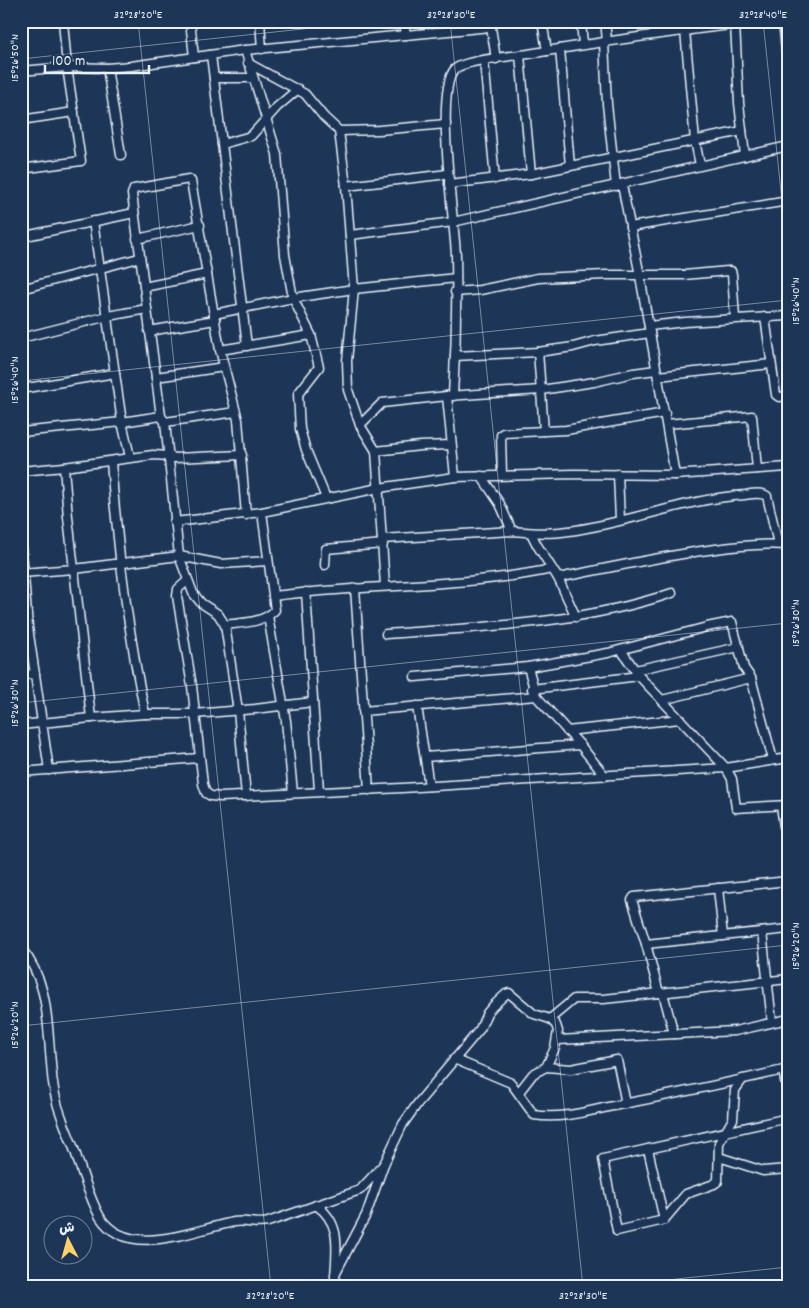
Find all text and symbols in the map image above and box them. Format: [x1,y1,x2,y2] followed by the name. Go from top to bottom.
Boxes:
[114,7,163,24] text: 32°28'20"E
[427,7,476,24] text: 32°28'30"E
[739,7,788,24] text: 32°28'40"E
[7,34,24,82] text: 15°26'50"N
[45,42,149,74] scale bar
[52,51,85,73] text: 100 m
[788,277,805,325] text: 15°26'40"N
[7,356,24,404] text: 15°26'40"N
[788,599,805,647] text: 15°26'30"N
[7,679,24,727] text: 15°26'30"N
[788,922,805,970] text: 15°26'20"N
[7,1001,24,1049] text: 15°26'20"N
[42,1216,92,1266] north arrow
[58,1218,76,1240] text: ش
[246,1288,295,1305] text: 32°28'20"E
[559,1288,608,1305] text: 32°28'30"E

